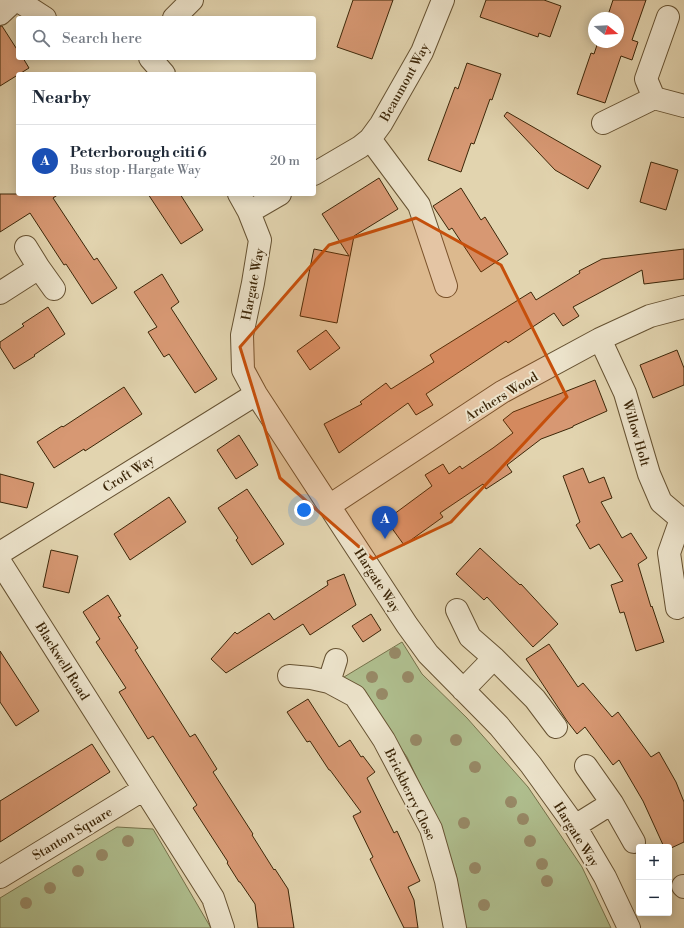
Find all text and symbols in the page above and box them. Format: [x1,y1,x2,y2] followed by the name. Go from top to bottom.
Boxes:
[588,12,624,48] north arrow
[16,16,316,60] search box
[30,27,52,49] icon: search
[62,29,142,48] text: Search here
[376,40,433,125] street label: Beaumont Way
[32,87,91,109] text: Nearby
[70,143,207,162] text: Peterborough citi 6
[40,153,50,169] text: A
[270,153,300,169] text: 20 m
[70,162,201,178] text: Bus stop · Hargate Way
[238,246,268,322] street label: Hargate Way
[461,369,541,425] street label: Archers Wood
[619,397,653,469] street label: Willow Holt
[100,451,158,496] street label: Croft Way
[294,500,314,520] your location
[372,506,398,539] pin: A
[350,545,404,616] street label: Hargate Way
[31,619,93,704] street label: Blackwell Road
[381,745,439,843] street label: Brickberry Close
[550,799,603,870] street label: Hargate Way
[30,804,116,864] street label: Stanton Square
[636,844,672,916] map controls
[636,844,672,880] button: +
[636,880,672,916] button: −

